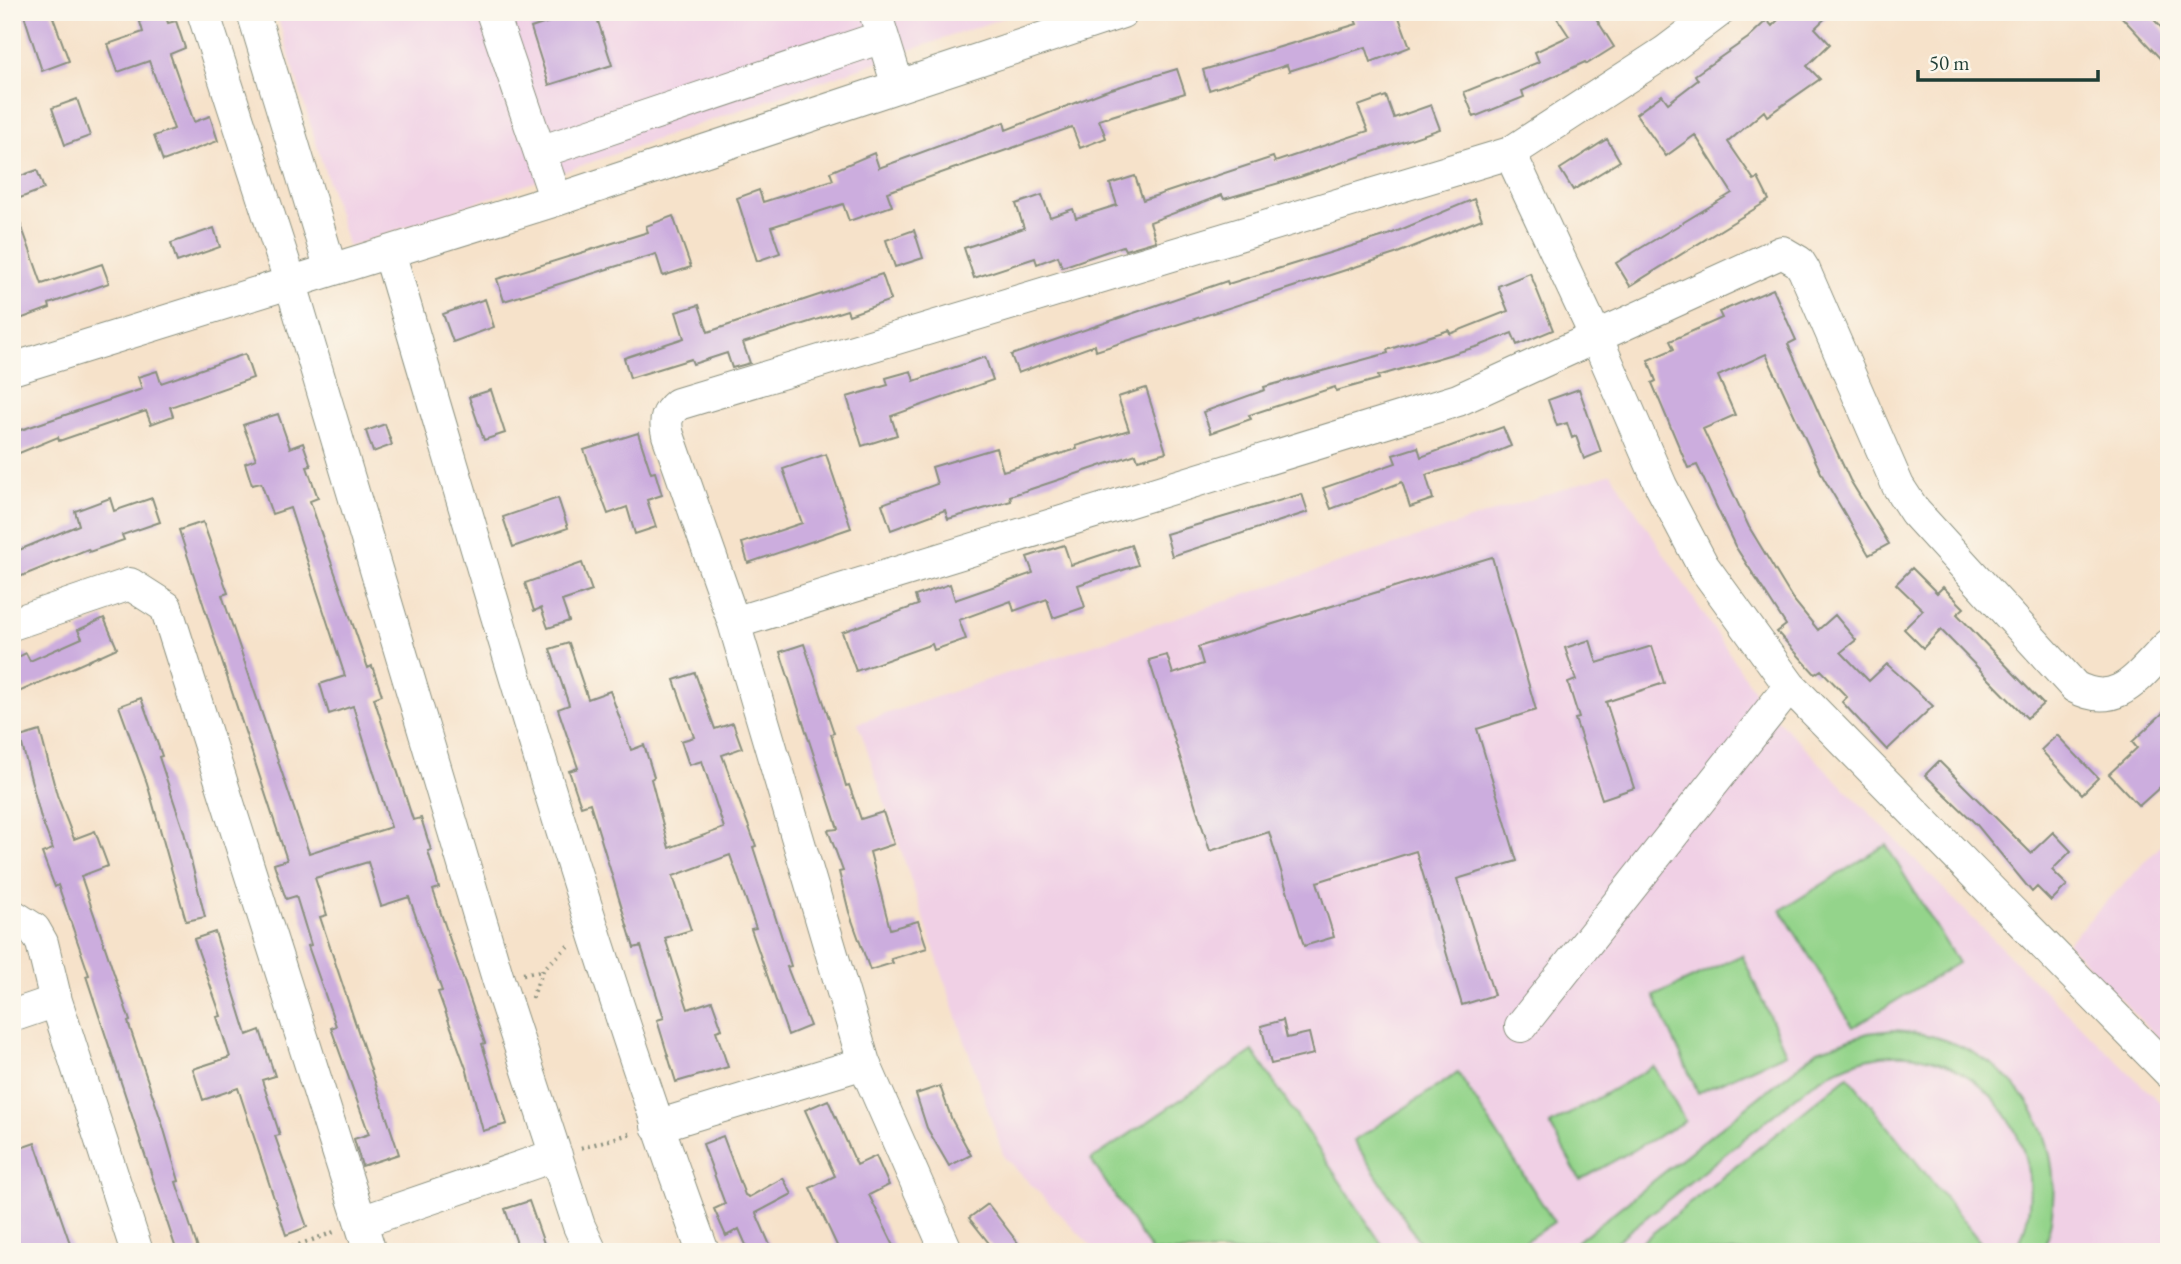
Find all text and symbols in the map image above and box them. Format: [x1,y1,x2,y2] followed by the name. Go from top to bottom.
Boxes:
[1918,38,2099,82] scale bar
[1929,49,1970,76] text: 50 m

